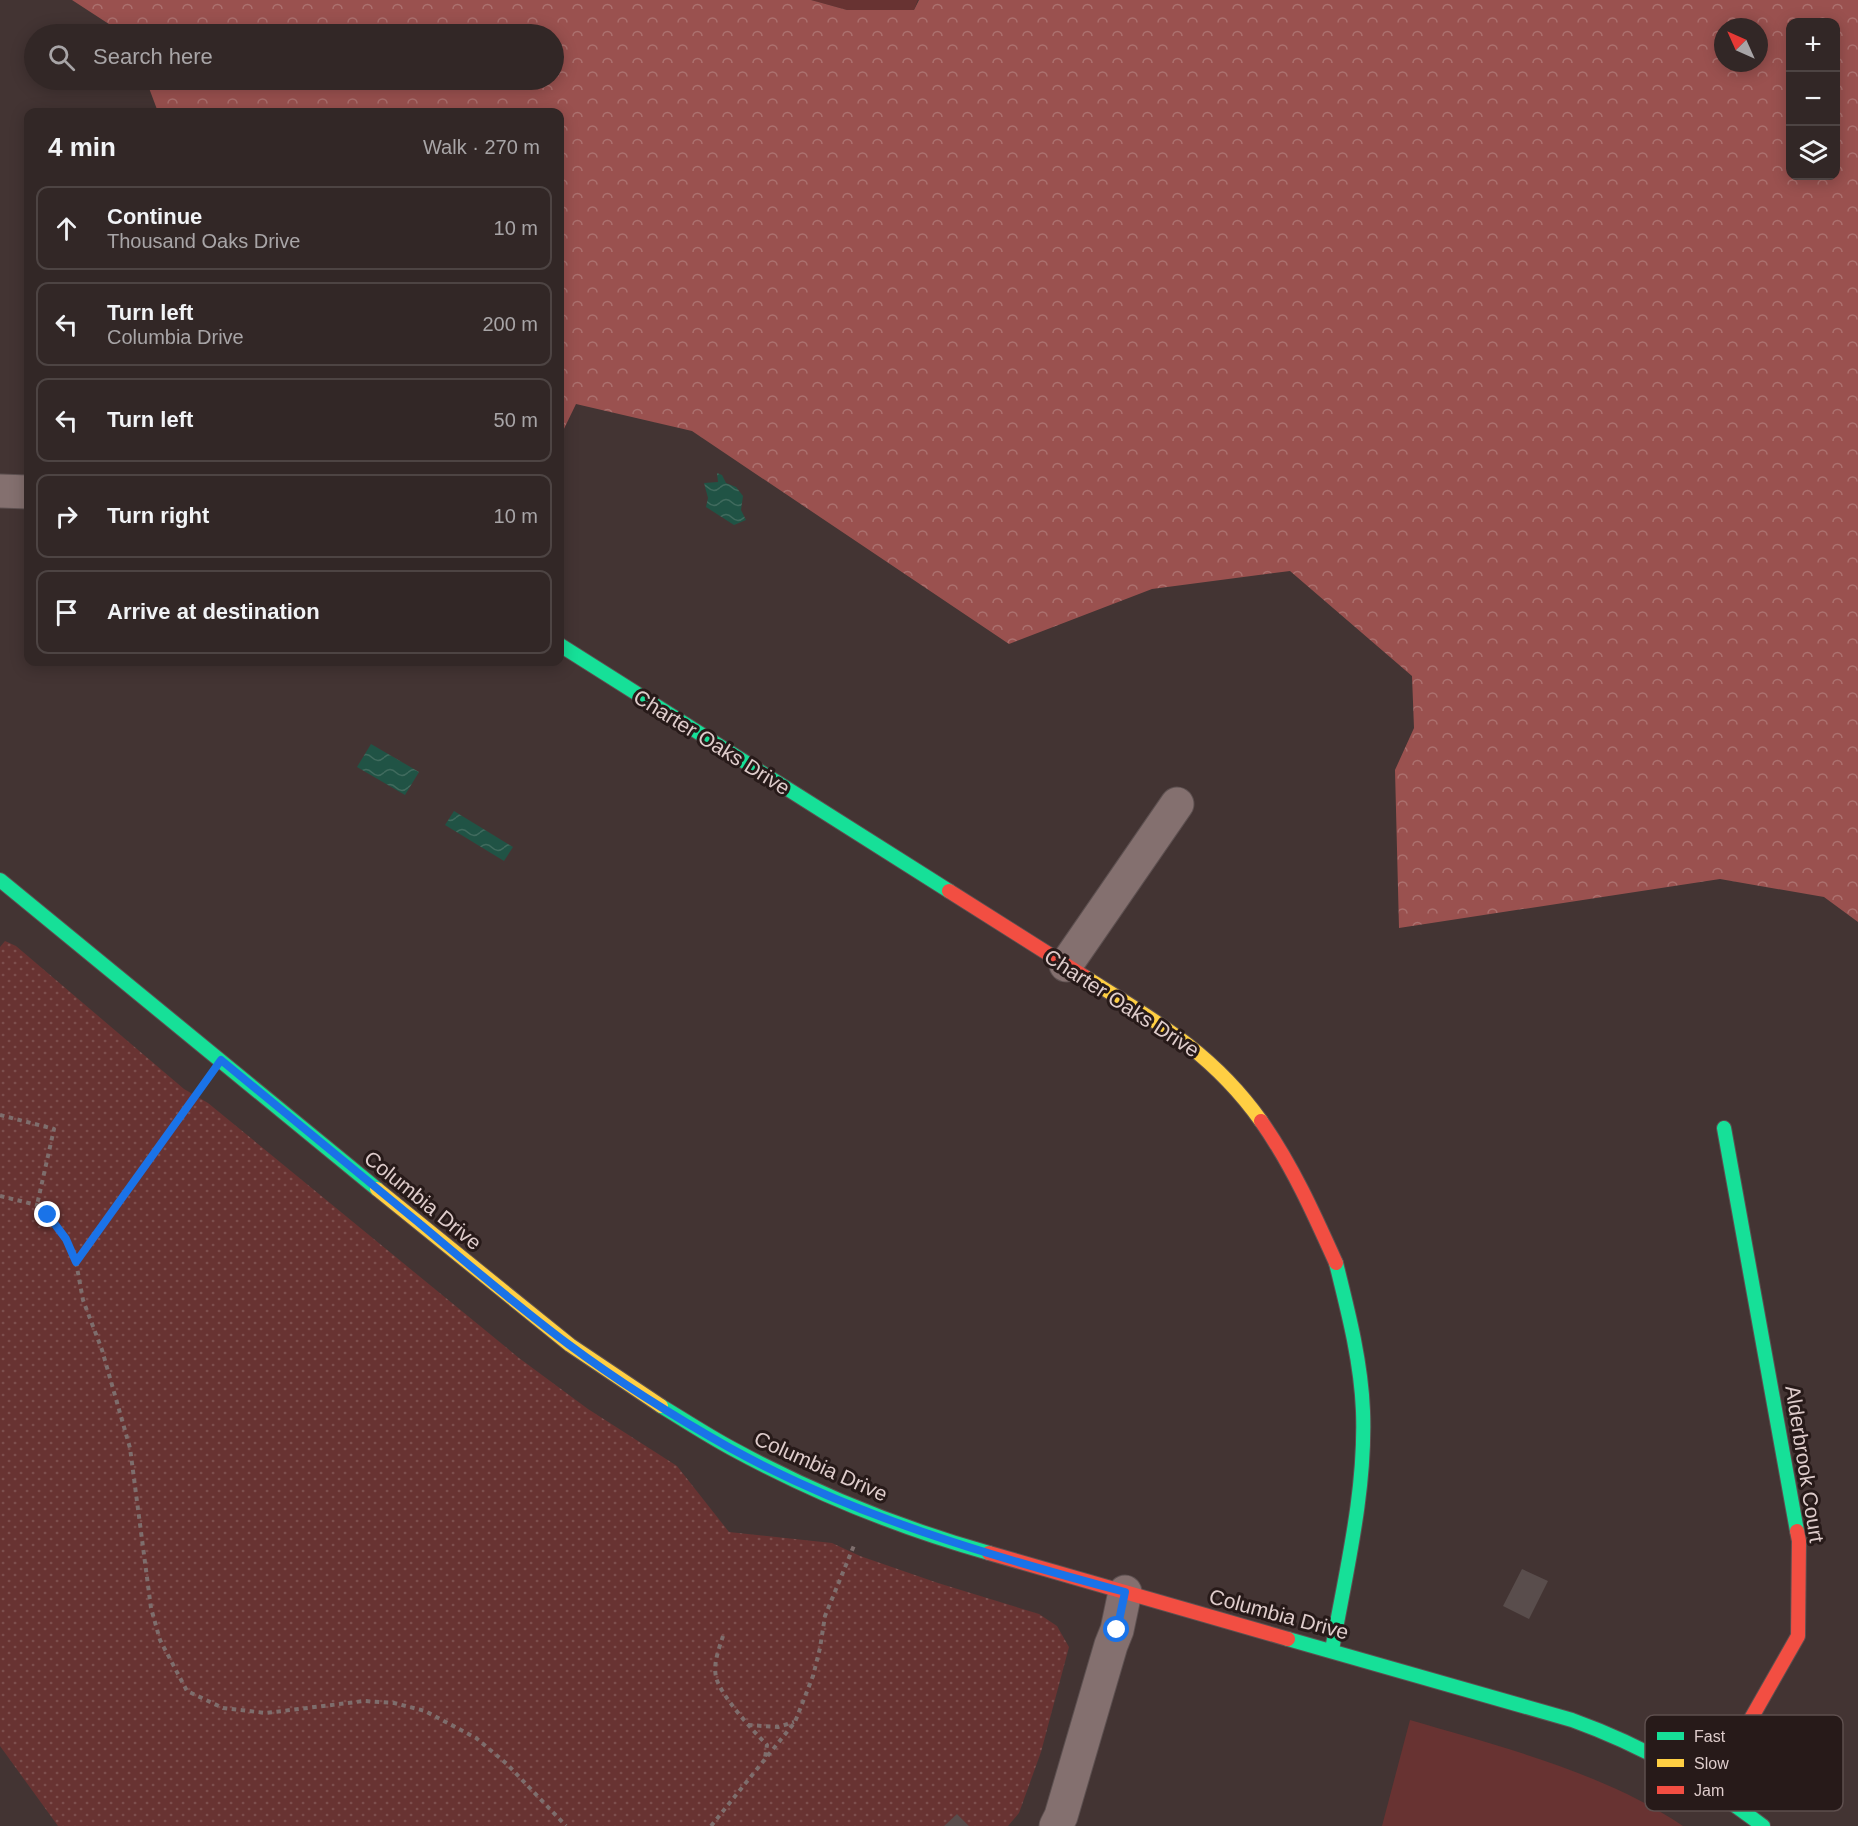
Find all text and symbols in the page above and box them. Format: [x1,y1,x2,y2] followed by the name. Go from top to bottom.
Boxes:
[1714,18,1768,72] north arrow
[1786,18,1840,180] map controls
[1786,18,1840,72] button: +
[24,24,564,90] search box
[45,41,78,74] icon: search
[93,44,213,69] text: Search here
[1786,72,1840,126] button: −
[1786,126,1840,180] button: layers
[48,132,116,162] text: 4 min
[423,136,540,158] text: Walk · 270 m
[107,204,202,229] text: Continue
[50,212,83,245] icon: ahead
[494,217,538,239] text: 10 m
[107,230,300,252] text: Thousand Oaks Drive
[107,300,193,325] text: Turn left
[50,308,83,341] icon: left
[482,313,538,335] text: 200 m
[107,326,244,348] text: Columbia Drive
[50,404,83,437] icon: left
[107,407,193,432] text: Turn left
[494,409,538,431] text: 50 m
[50,500,83,533] icon: right
[107,503,209,528] text: Turn right
[494,505,538,527] text: 10 m
[50,596,83,629] icon: arrive
[107,599,320,624] text: Arrive at destination
[630,685,794,799] street label: Charter Oaks Drive
[1040,944,1204,1062] street label: Charter Oaks Drive
[360,1146,486,1254] street label: Columbia Drive
[34,1201,60,1227] route end
[1781,1384,1829,1544] street label: Alderbrook Court
[751,1426,891,1506] street label: Columbia Drive
[1207,1584,1351,1644] street label: Columbia Drive
[1103,1616,1129,1642] route start
[1645,1715,1843,1811] legend
[1694,1728,1726,1745] text: Fast
[1694,1755,1729,1772] text: Slow
[1694,1782,1724,1799] text: Jam

